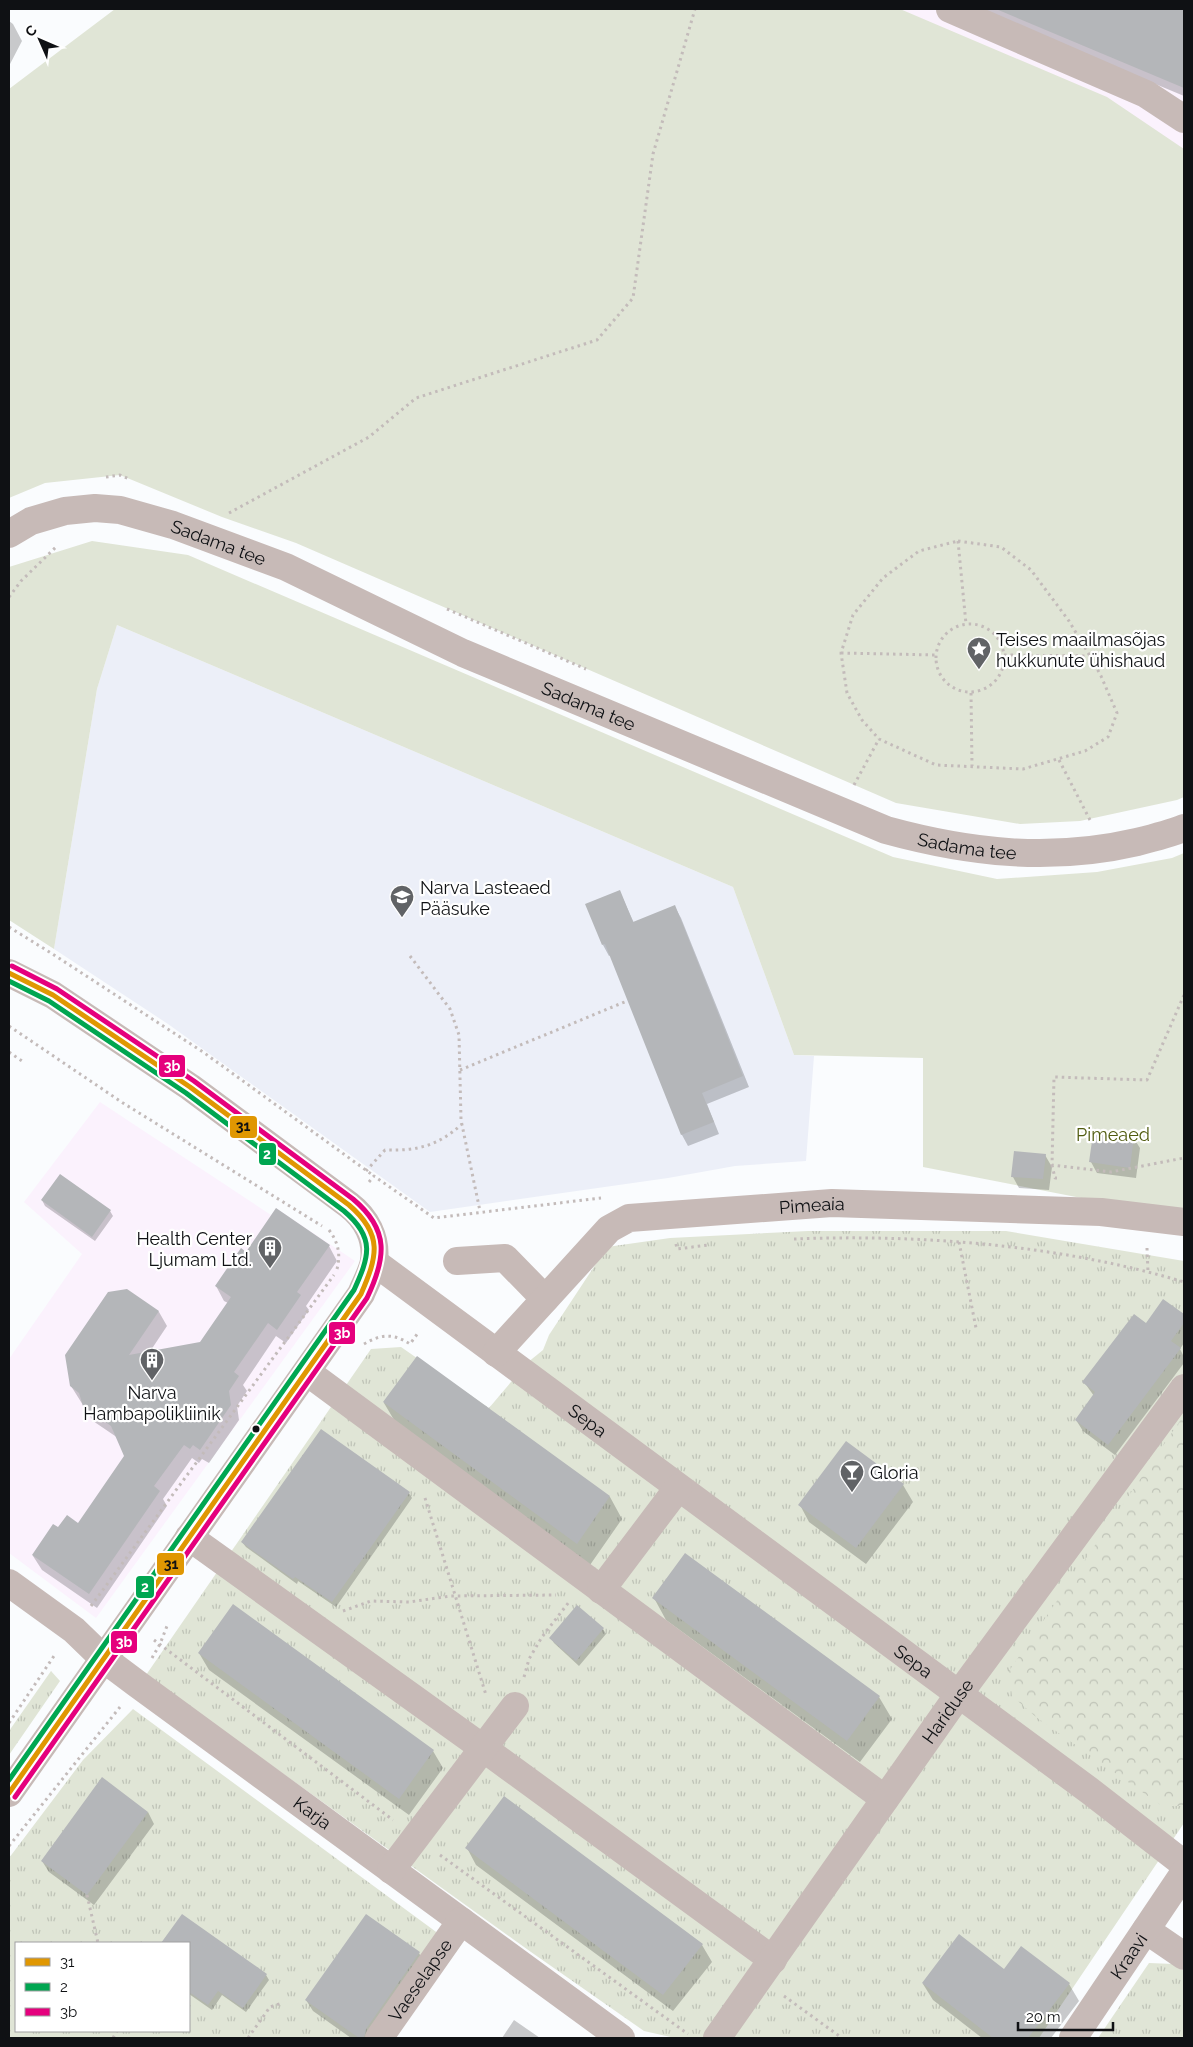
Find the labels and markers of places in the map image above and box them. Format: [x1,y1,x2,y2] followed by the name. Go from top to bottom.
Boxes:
[996,629,1166,671] place label: Teises maailmasõjas hukkunute ühishaud
[966,636,992,670] place icon: Teises maailmasõjas hukkunute ühishaud
[420,877,551,919] place label: Narva Lasteaed Pääsuke
[389,884,415,918] school or university icon: Narva Lasteaed Pääsuke
[136,1228,253,1270] place label: Health Center Ljumam Ltd.
[257,1235,283,1269] building icon: Health Center Ljumam Ltd.
[139,1347,165,1381] building icon: Narva Hambapolikliinik
[83,1382,221,1424] place label: Narva Hambapolikliinik
[251,1424,261,1434] unlabelled marker
[839,1459,865,1493] bar icon: Gloria
[870,1462,919,1483] place label: Gloria

